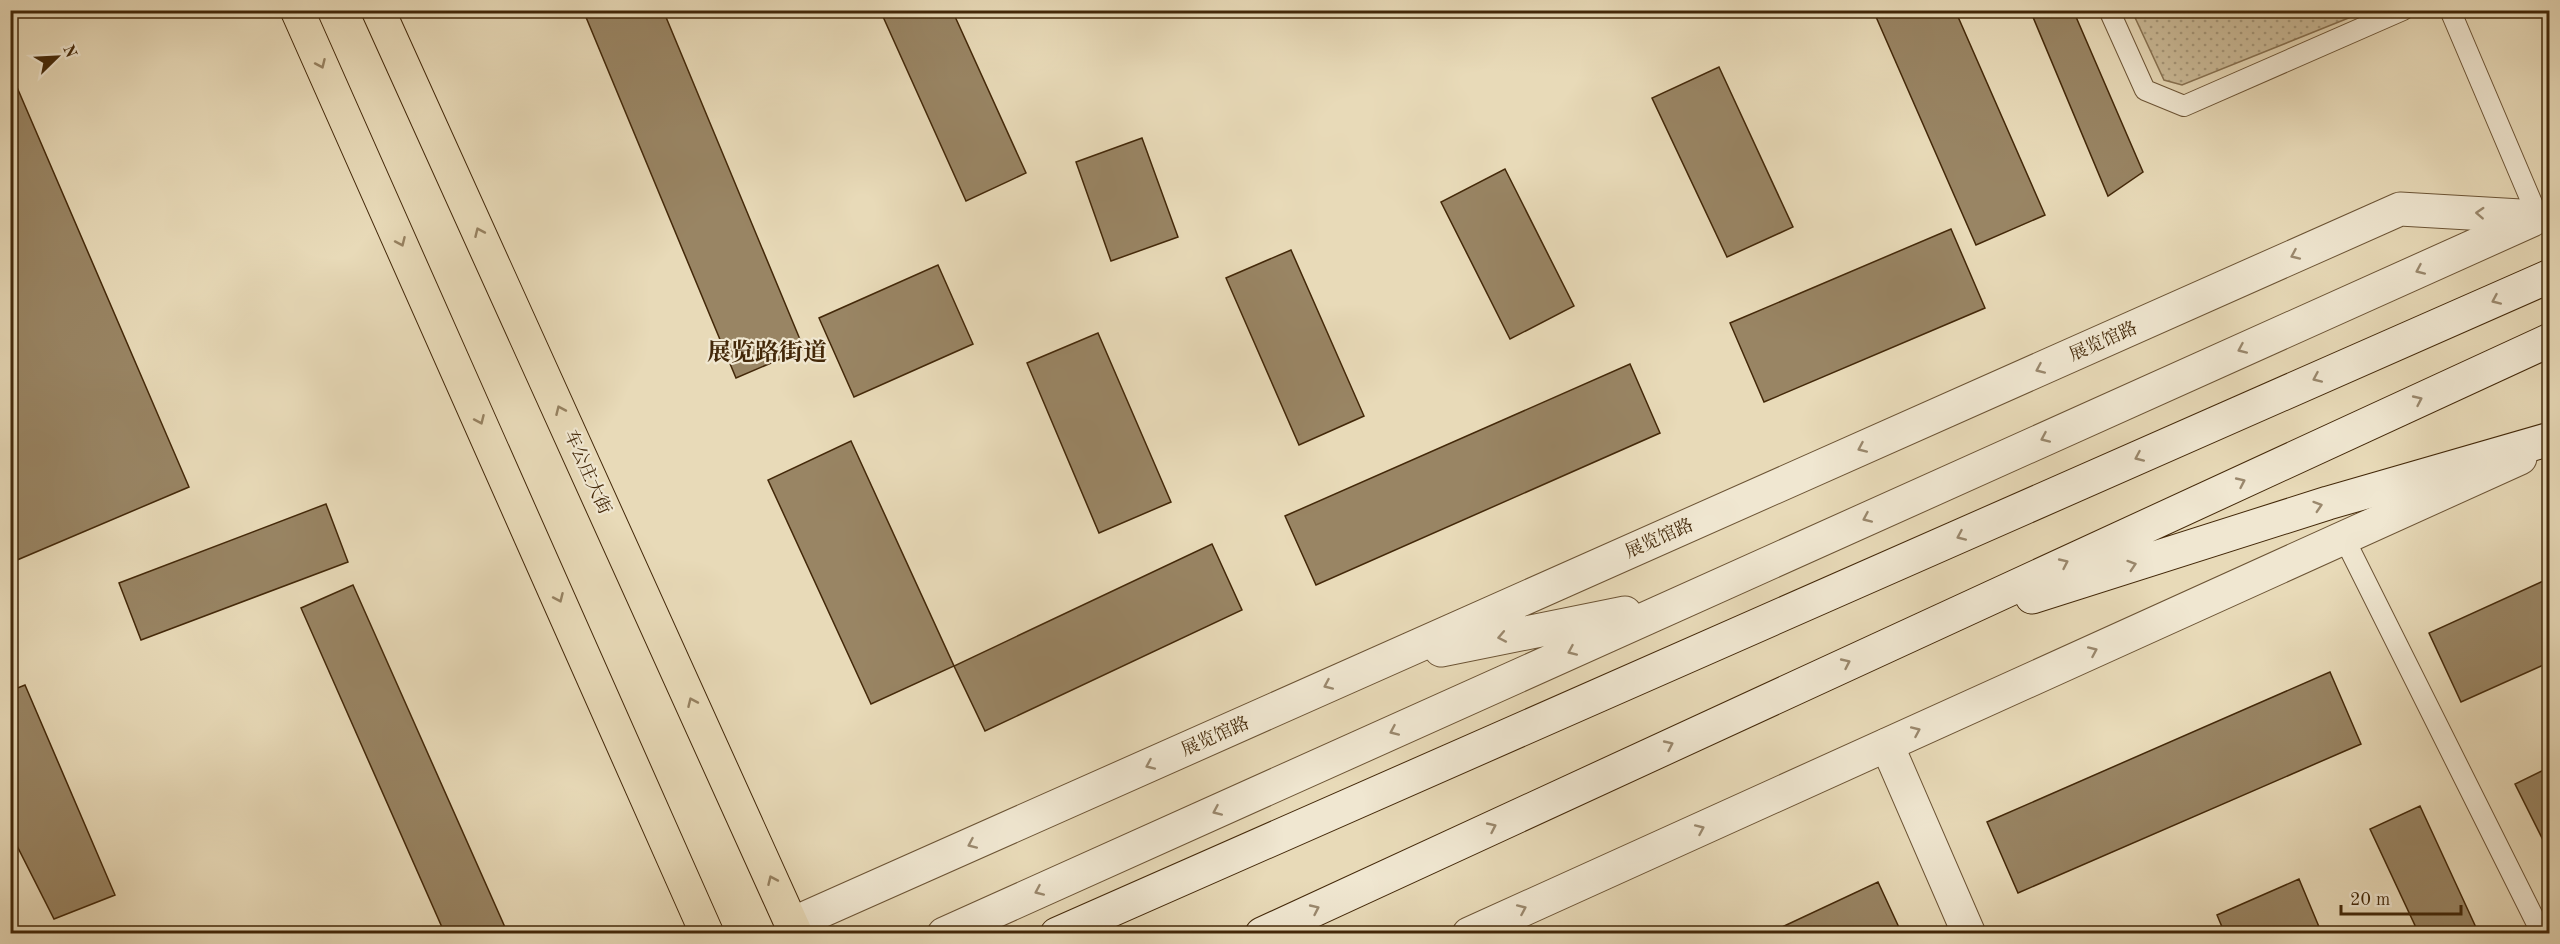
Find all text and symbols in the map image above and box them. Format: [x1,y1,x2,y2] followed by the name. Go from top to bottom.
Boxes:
[27,27,87,87] north arrow
[59,43,79,61] text: N
[314,57,326,68] one-way arrow
[2475,207,2484,220] one-way arrow
[475,228,487,239] one-way arrow
[394,235,406,246] one-way arrow
[2290,248,2301,260] one-way arrow
[2415,262,2426,274] one-way arrow
[2491,293,2502,305] one-way arrow
[2066,317,2140,365] street label: 展览馆路
[707,339,827,366] district label: 展览路街道
[2237,342,2248,354] one-way arrow
[2035,362,2046,374] one-way arrow
[2313,371,2324,383] one-way arrow
[2412,396,2423,408] one-way arrow
[555,405,567,416] one-way arrow
[473,413,485,424] one-way arrow
[561,427,615,517] street label: 车公庄大街
[2040,430,2051,442] one-way arrow
[1857,441,1868,453] one-way arrow
[2134,450,2145,462] one-way arrow
[2235,477,2246,489] one-way arrow
[2312,501,2323,513] one-way arrow
[1863,511,1874,523] one-way arrow
[1622,514,1696,562] street label: 展览馆路
[1956,528,1967,540] one-way arrow
[2057,558,2068,570] one-way arrow
[2126,560,2137,572] one-way arrow
[552,592,564,603] one-way arrow
[1497,630,1507,643] one-way arrow
[1568,644,1579,656] one-way arrow
[2087,646,2098,658] one-way arrow
[1840,659,1851,671] one-way arrow
[1323,678,1334,690] one-way arrow
[687,698,699,709] one-way arrow
[1178,712,1252,760] street label: 展览馆路
[1390,724,1401,736] one-way arrow
[1909,727,1920,739] one-way arrow
[1663,740,1674,752] one-way arrow
[1145,757,1156,769] one-way arrow
[1212,804,1223,816] one-way arrow
[1486,822,1497,834] one-way arrow
[1693,824,1704,836] one-way arrow
[967,837,978,849] one-way arrow
[768,876,780,887] one-way arrow
[2341,878,2461,916] scale bar
[1034,884,1045,896] one-way arrow
[2350,891,2390,909] text: 20 m
[1309,904,1320,916] one-way arrow
[1516,905,1527,917] one-way arrow

